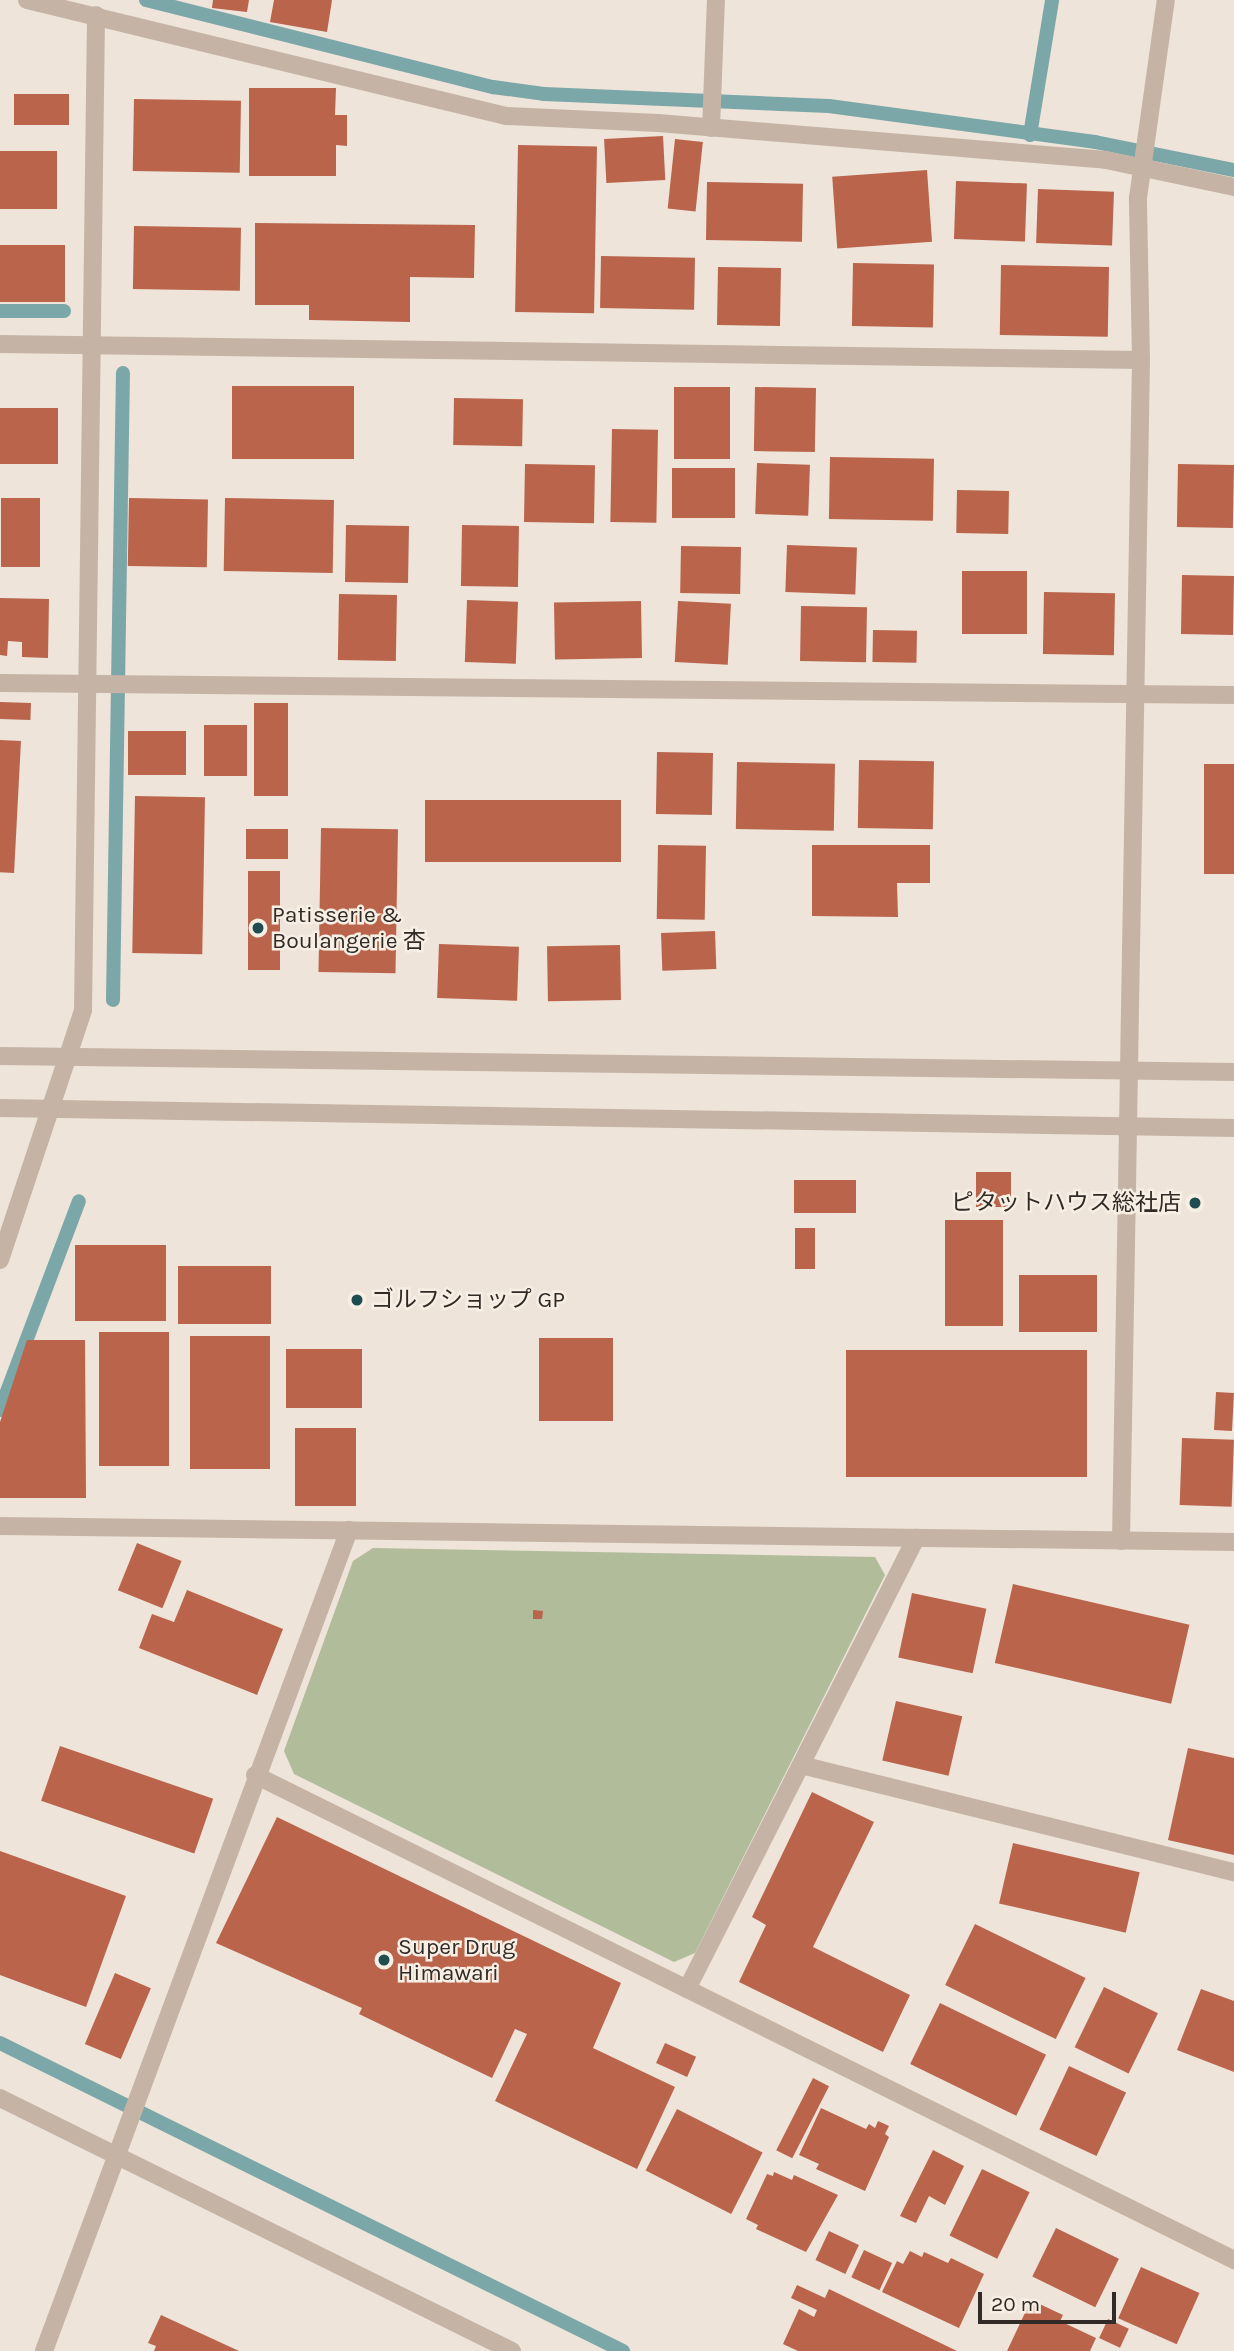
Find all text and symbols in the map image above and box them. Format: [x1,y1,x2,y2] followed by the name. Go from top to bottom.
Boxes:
[272,901,426,955] place label: Patisserie & Boulangerie 杏
[250,920,266,936] marker: Patisserie & Boulangerie 杏
[951,1189,1181,1217] place label: ピタットハウス総社店
[1187,1195,1203,1211] marker: ピタットハウス総社店
[371,1286,565,1314] place label: ゴルフショップ GP
[349,1292,365,1308] marker: ゴルフショップ GP
[398,1933,515,1987] place label: Super Drug Himawari
[376,1952,392,1968] marker: Super Drug Himawari
[982,2278,1120,2322] scale bar
[991,2292,1040,2316] text: 20 m

